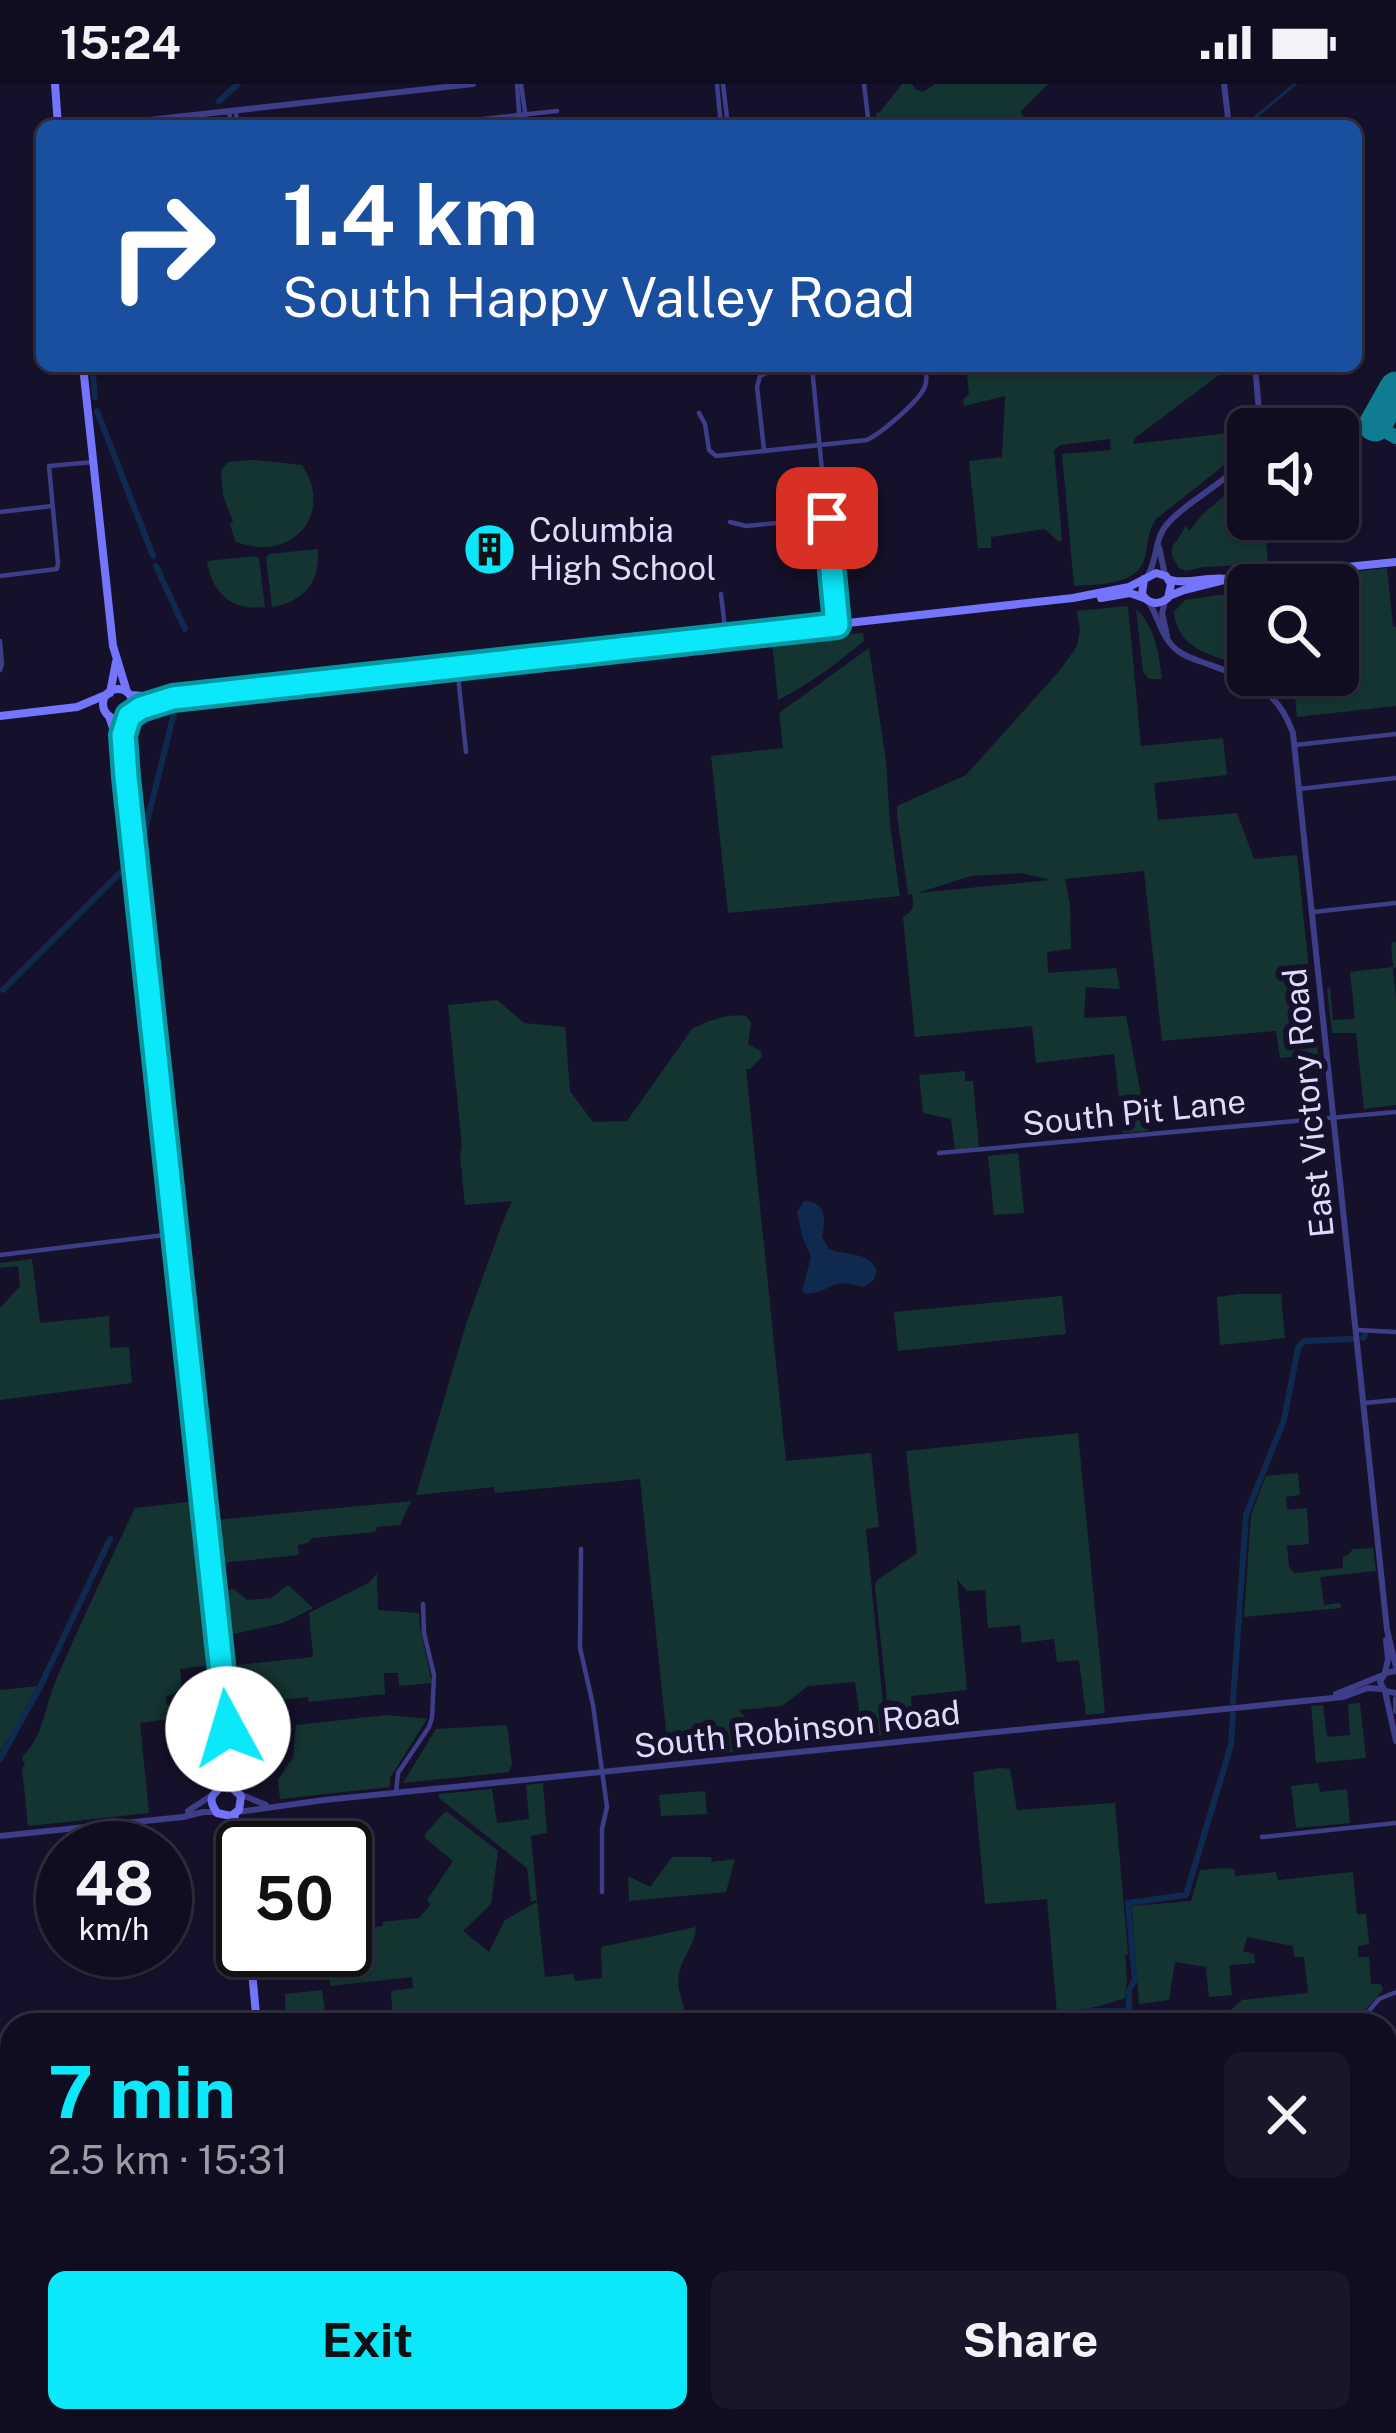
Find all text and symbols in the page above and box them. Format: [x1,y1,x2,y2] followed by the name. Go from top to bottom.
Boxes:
[60,16,181,69] text: 15:24
[282,165,538,264] text: 1.4 km
[84,168,240,324] icon: right
[282,266,915,329] text: South Happy Valley Road
[1227,408,1359,696] map controls
[1227,408,1359,540] button: sound
[776,467,878,569] pin
[794,485,860,551] icon: arrive
[529,511,716,587] place label: Columbia High School
[462,521,518,577] building icon: Columbia High School
[1227,564,1359,696] button: search
[1275,967,1341,1239] street label: East Victory Road
[1020,1081,1248,1143] street label: South Pit Lane
[165,1666,291,1792] position arrow
[632,1693,962,1765] street label: South Robinson Road
[216,1821,372,1977] speed limit sign: 50
[74,1848,154,1919] text: 48
[79,1911,149,1947] text: km/h
[48,2050,236,2134] text: 7 min
[1224,2052,1350,2178] button: close
[48,2137,288,2183] text: 2.5 km · 15:31
[48,2271,687,2409] button: Exit
[711,2271,1350,2409] button: Share

